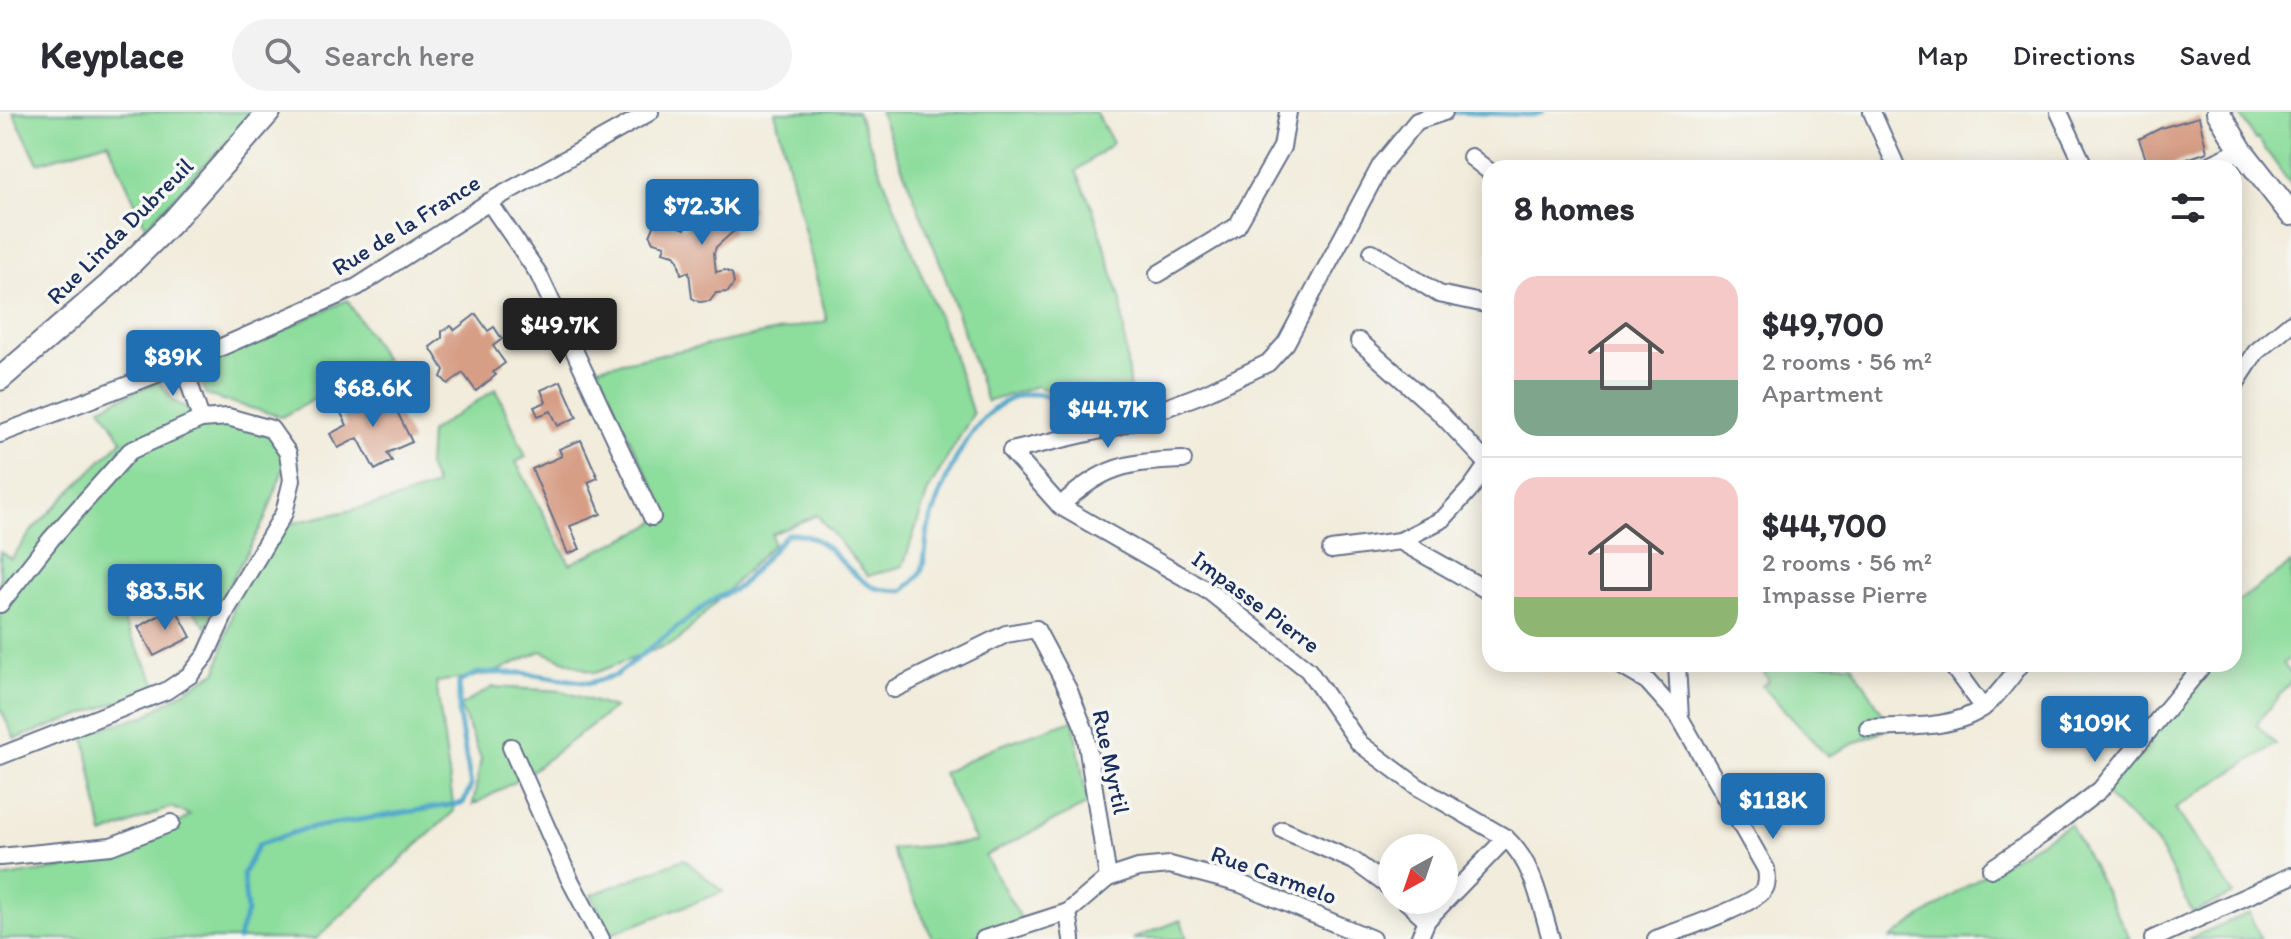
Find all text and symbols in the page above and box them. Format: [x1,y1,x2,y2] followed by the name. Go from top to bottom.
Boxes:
[232,19,792,91] search box
[40,32,184,78] text: Keyplace
[260,33,304,77] icon: search
[324,37,475,74] text: Search here
[1917,38,1968,72] text: Map
[2012,38,2136,72] text: Directions
[2180,38,2251,72] text: Saved
[40,151,199,310] street label: Rue Linda Dubreuil
[326,167,485,282] street label: Rue de la France
[637,179,767,247] pin: $72.3K
[2166,186,2210,230] icon: filters
[1514,188,1635,229] text: 8 homes
[664,189,740,221] text: $72.3K
[495,298,625,366] pin: $49.7K
[1762,304,1884,345] text: $49,700
[521,308,599,340] text: $49.7K
[1578,308,1674,404] icon: home
[126,330,220,398] pin: $89K
[144,340,202,372] text: $89K
[1762,345,1932,377] text: 2 rooms · 56 m²
[308,361,438,429] pin: $68.6K
[334,371,412,403] text: $68.6K
[1762,377,1883,409] text: Apartment
[1043,382,1173,450] pin: $44.7K
[1068,392,1148,424] text: $44.7K
[1762,505,1887,546] text: $44,700
[1578,509,1674,605] icon: home
[1186,544,1326,659] street label: Impasse Pierre
[1762,546,1932,578] text: 2 rooms · 56 m²
[100,564,230,632] pin: $83.5K
[126,574,204,606] text: $83.5K
[1762,578,1928,610] text: Impasse Pierre
[2039,696,2151,764] pin: $109K
[2059,706,2131,738] text: $109K
[1086,707,1137,817] street label: Rue Myrtil
[1717,773,1829,841] pin: $118K
[1739,783,1807,815] text: $118K
[1378,834,1458,914] north arrow
[1378,834,1458,914] map controls
[1207,838,1341,911] street label: Rue Carmelo

